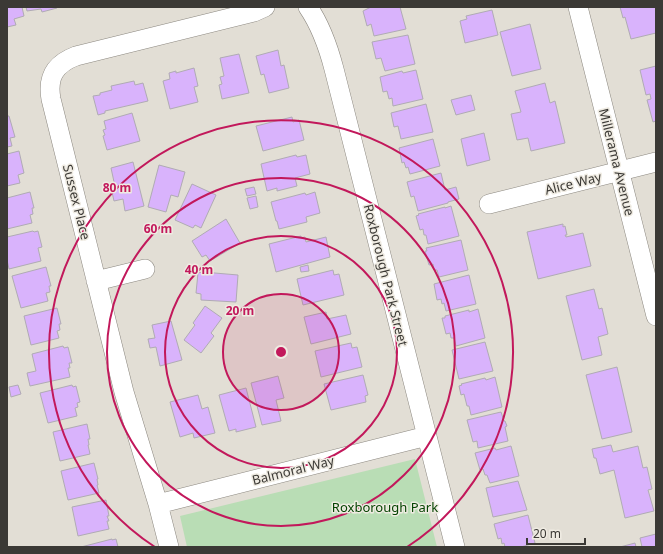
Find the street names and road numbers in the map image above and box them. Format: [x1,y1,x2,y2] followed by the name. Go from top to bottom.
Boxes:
[595,106,639,218] street label: Millerama Avenue
[59,162,95,242] street label: Sussex Place
[543,167,604,199] street label: Alice Way
[360,202,412,348] street label: Roxborough Park Street
[250,451,336,489] street label: Balmoral Way

